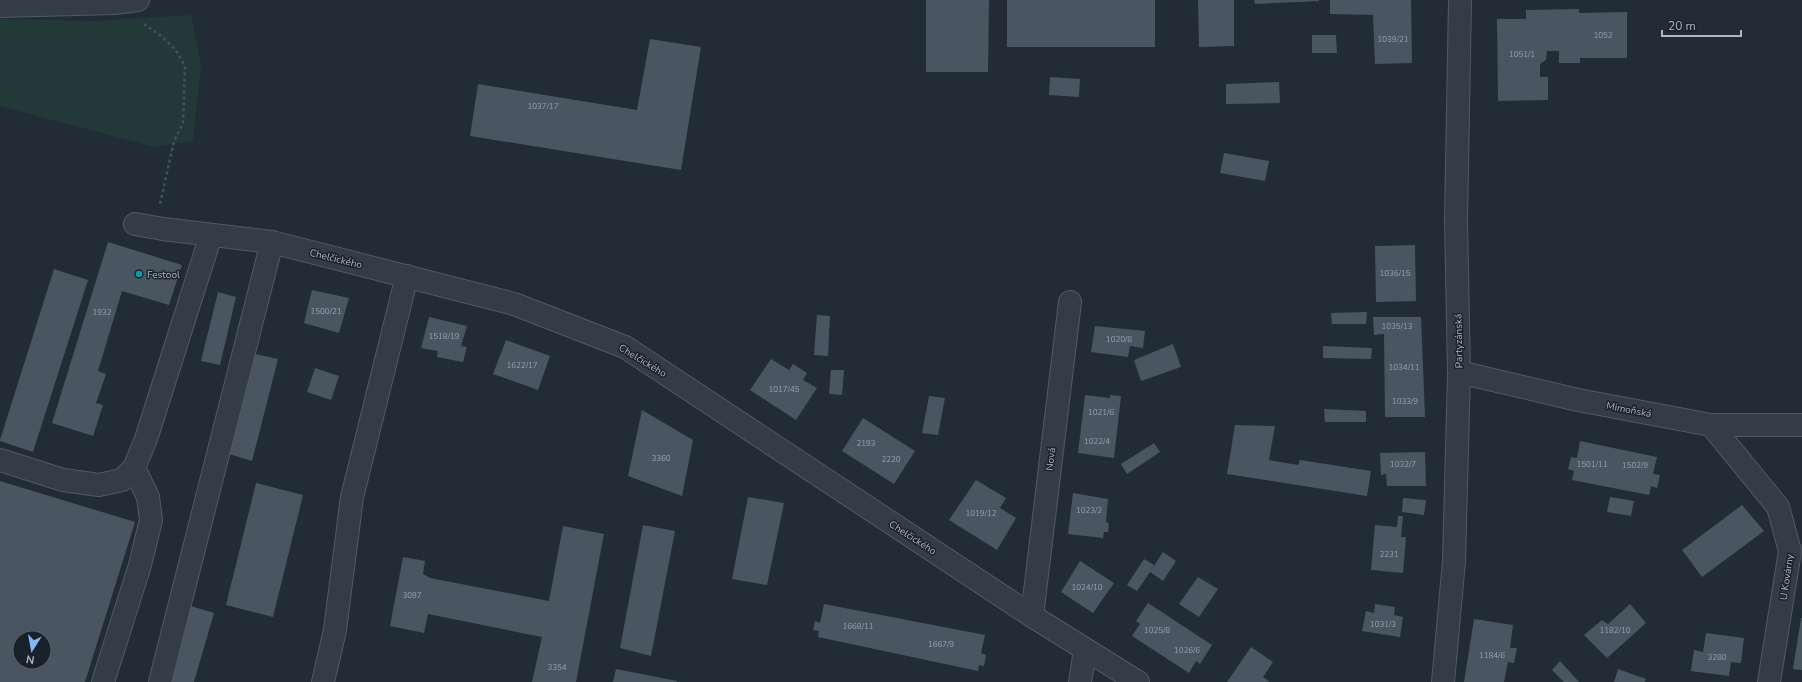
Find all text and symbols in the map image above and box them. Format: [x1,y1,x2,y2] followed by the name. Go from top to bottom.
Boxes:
[1662,12,1741,38] scale bar
[1668,18,1696,34] text: 20 m
[1593,30,1613,41] house number: 1052
[1377,34,1409,45] house number: 1039/21
[1509,49,1535,60] house number: 1051/1
[527,101,559,112] house number: 1037/17
[308,246,364,272] street label: Chelčického
[147,268,180,282] place label: Festool
[1379,268,1411,279] house number: 1036/15
[134,269,144,279] marker: Festool
[310,306,342,317] house number: 1500/21
[92,307,112,318] house number: 1932
[1452,314,1466,368] street label: Partyzánská
[1381,321,1413,332] house number: 1035/13
[428,331,460,342] house number: 1518/19
[1106,334,1132,345] house number: 1020/8
[616,341,669,381] street label: Chelčického
[506,360,538,371] house number: 1622/17
[1388,362,1420,373] house number: 1034/11
[768,384,800,395] house number: 1017/45
[1392,396,1418,407] house number: 1033/9
[1605,399,1653,421] street label: Mimoňská
[1088,407,1114,418] house number: 1021/6
[1084,436,1110,447] house number: 1022/4
[856,438,876,449] house number: 2193
[1043,447,1059,472] street label: Nová
[651,453,671,464] house number: 3360
[881,454,901,465] house number: 2220
[1390,459,1416,470] house number: 1032/7
[1576,459,1608,470] house number: 1501/11
[1622,460,1648,471] house number: 1502/9
[1076,505,1102,516] house number: 1023/2
[965,508,997,519] house number: 1019/12
[886,517,939,559] street label: Chelčického
[1379,549,1399,560] house number: 2231
[1777,552,1797,601] street label: U Kovárny
[1071,582,1103,593] house number: 1024/10
[402,590,422,601] house number: 3097
[1370,619,1396,630] house number: 1031/3
[842,621,874,632] house number: 1668/11
[1144,625,1170,636] house number: 1025/8
[1599,625,1631,636] house number: 1182/10
[12,630,52,670] north arrow
[928,639,954,650] house number: 1667/9
[1174,645,1200,656] house number: 1026/6
[1479,650,1505,661] house number: 1184/6
[25,651,36,667] text: N
[1707,652,1727,663] house number: 3280
[547,662,567,673] house number: 3354

